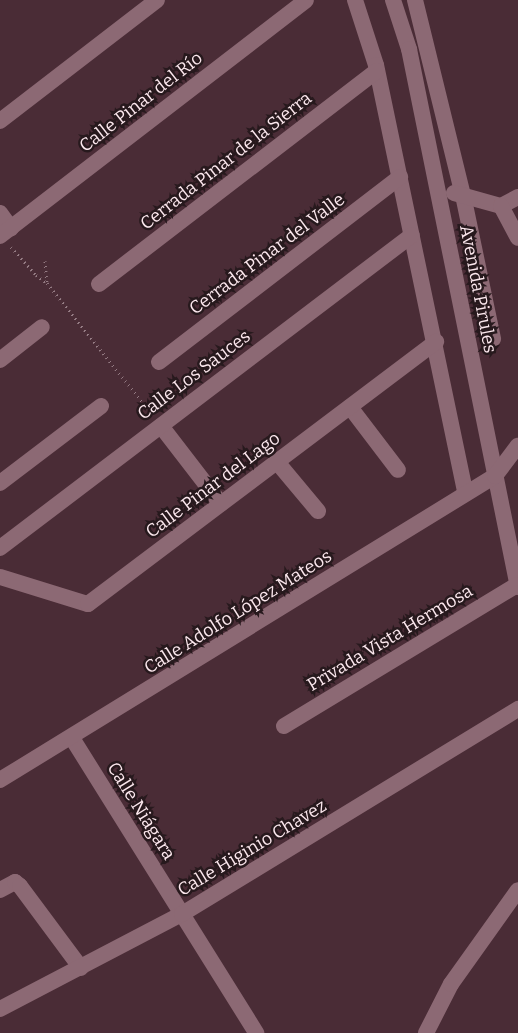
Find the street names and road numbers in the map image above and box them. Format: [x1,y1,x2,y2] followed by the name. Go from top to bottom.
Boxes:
[75,47,207,157] street label: Calle Pinar del Río
[136,87,316,235] street label: Cerrada Pinar de la Sierra
[185,189,349,319] street label: Cerrada Pinar del Valle
[455,223,501,355] street label: Avenida Pirules
[133,325,255,425] street label: Calle Los Sauces
[142,427,284,543] street label: Calle Pinar del Lago
[140,545,336,679] street label: Calle Adolfo López Mateos
[303,580,477,696] street label: Privada Vista Hermosa
[102,758,180,864] street label: Calle Niágara
[174,795,330,901] street label: Calle Higinio Chavez

